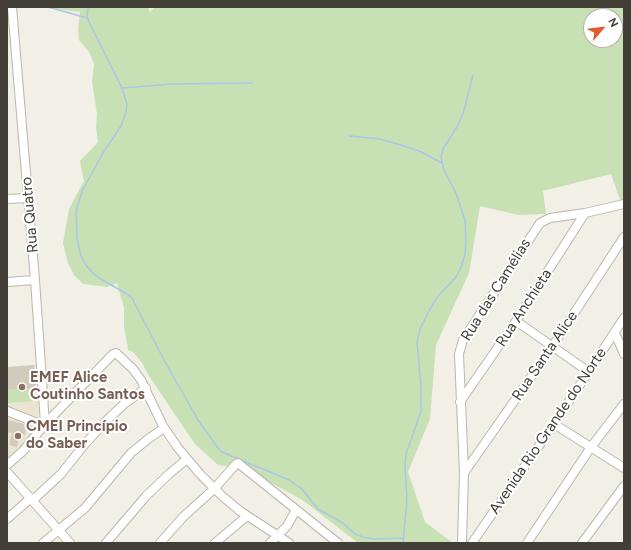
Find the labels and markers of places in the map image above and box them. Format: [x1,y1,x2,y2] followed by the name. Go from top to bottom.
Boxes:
[30,369,145,404] place label: EMEF Alice Coutinho Santos
[17,382,27,392] marker: EMEF Alice Coutinho Santos
[26,418,127,453] place label: CMEI Princípio do Saber
[13,431,23,441] marker: CMEI Princípio do Saber

